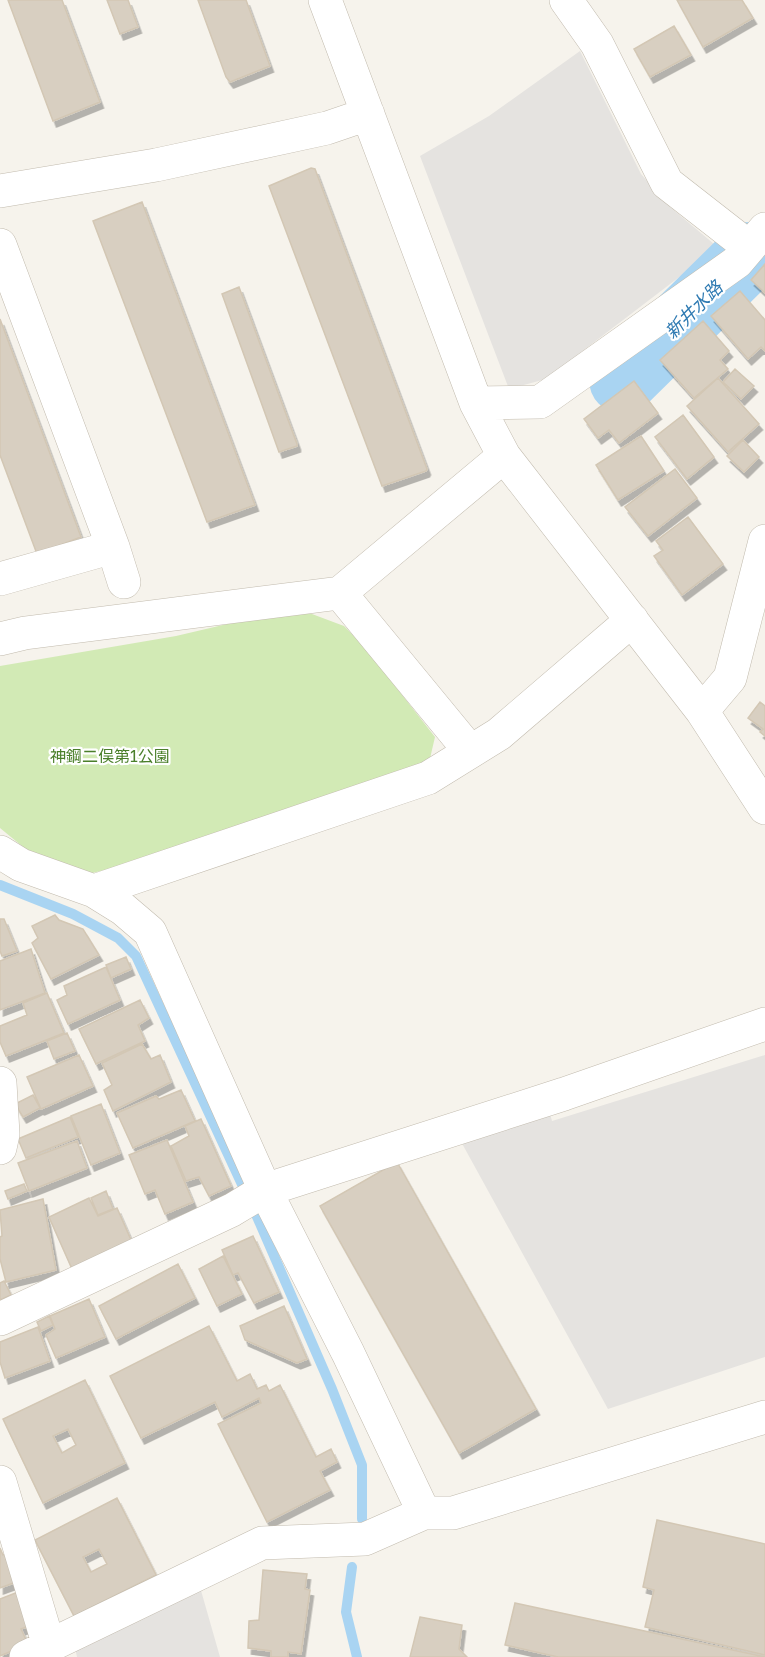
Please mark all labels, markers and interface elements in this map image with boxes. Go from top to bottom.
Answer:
water label: 新井水路 [660,275,728,343]
park label: 神鋼二俣第1公園 [50,746,170,766]

